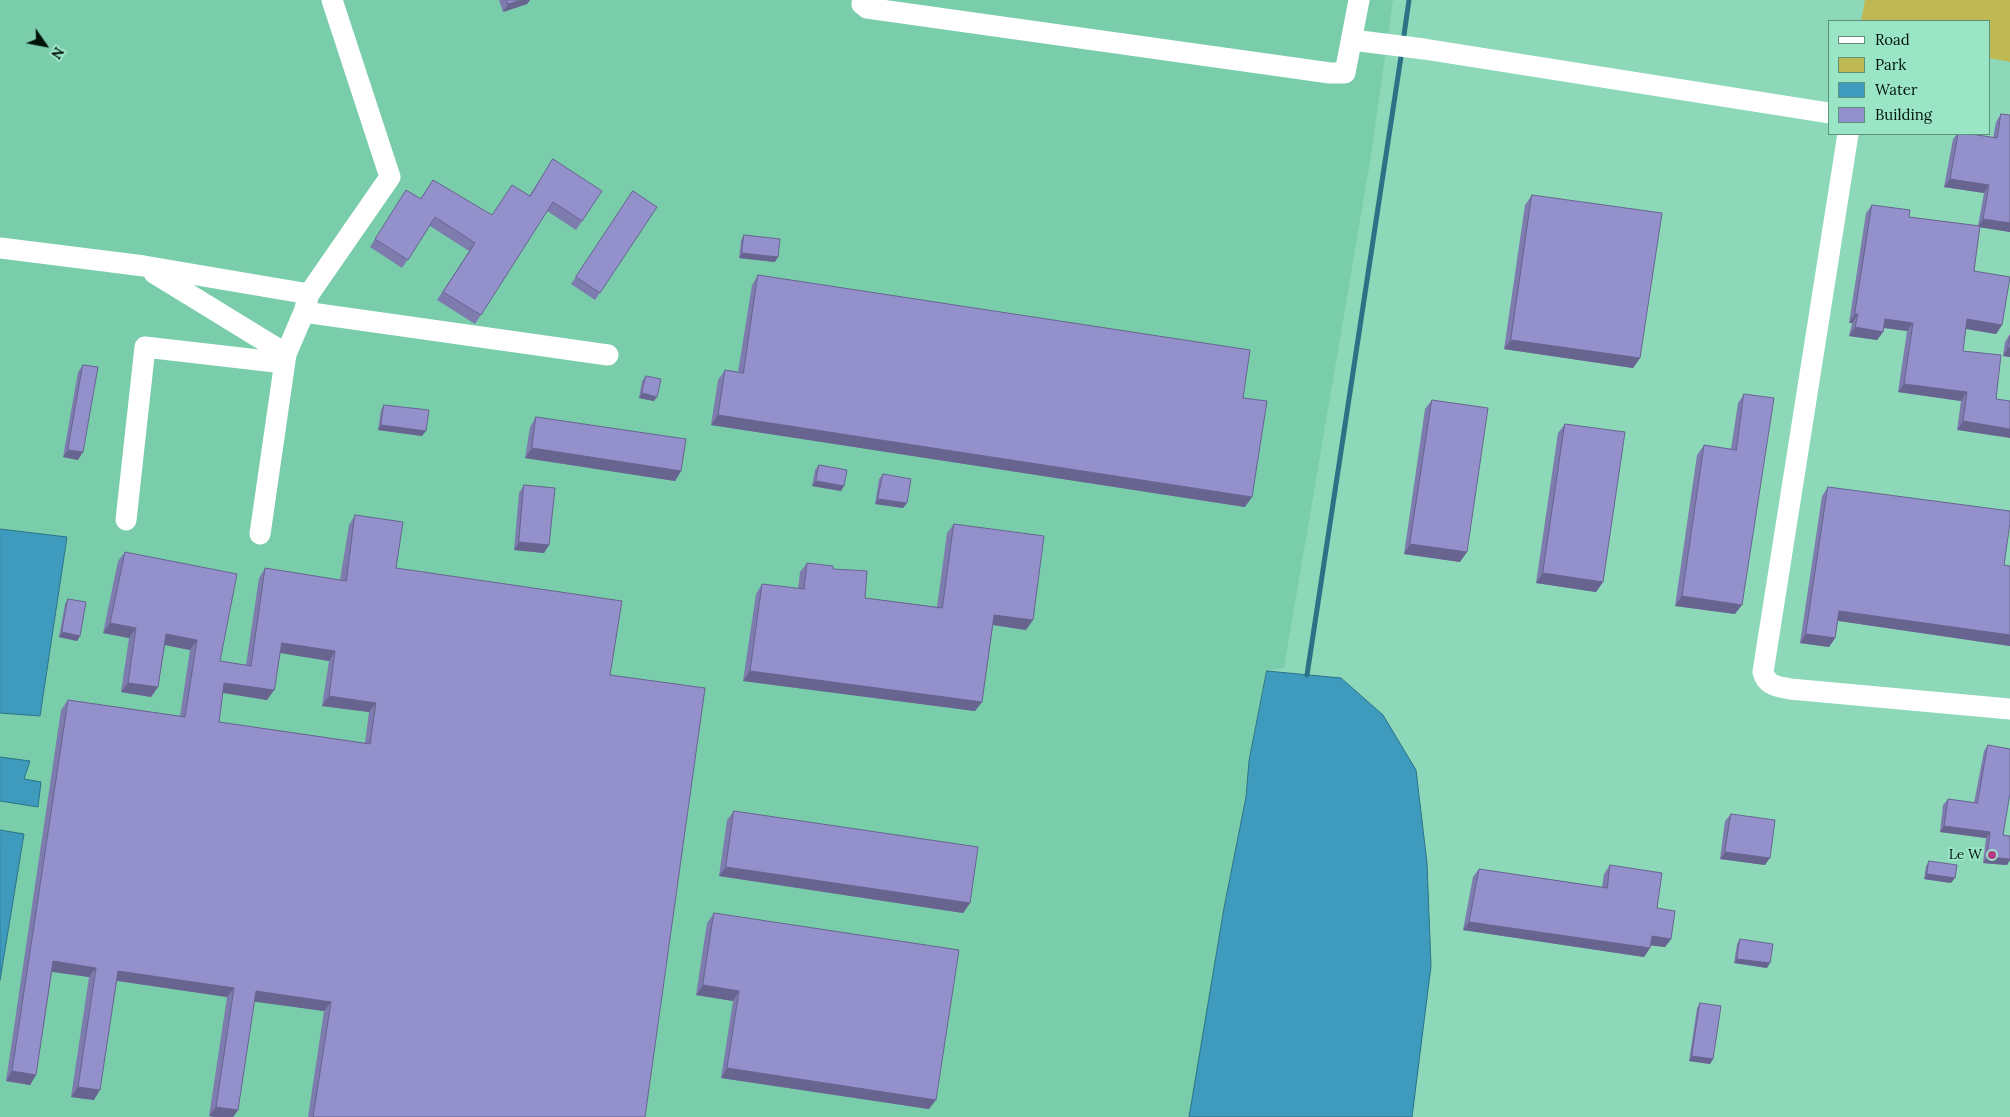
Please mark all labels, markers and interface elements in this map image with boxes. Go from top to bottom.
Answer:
north arrow [20,20,70,70]
legend [1828,20,1990,135]
text: Road [1875,30,1910,49]
text: N [47,44,68,63]
text: Park [1875,55,1906,74]
text: Water [1875,80,1917,99]
text: Building [1875,105,1932,124]
place label: Le W [1949,847,1982,863]
marker: Le W [1986,849,1998,861]

